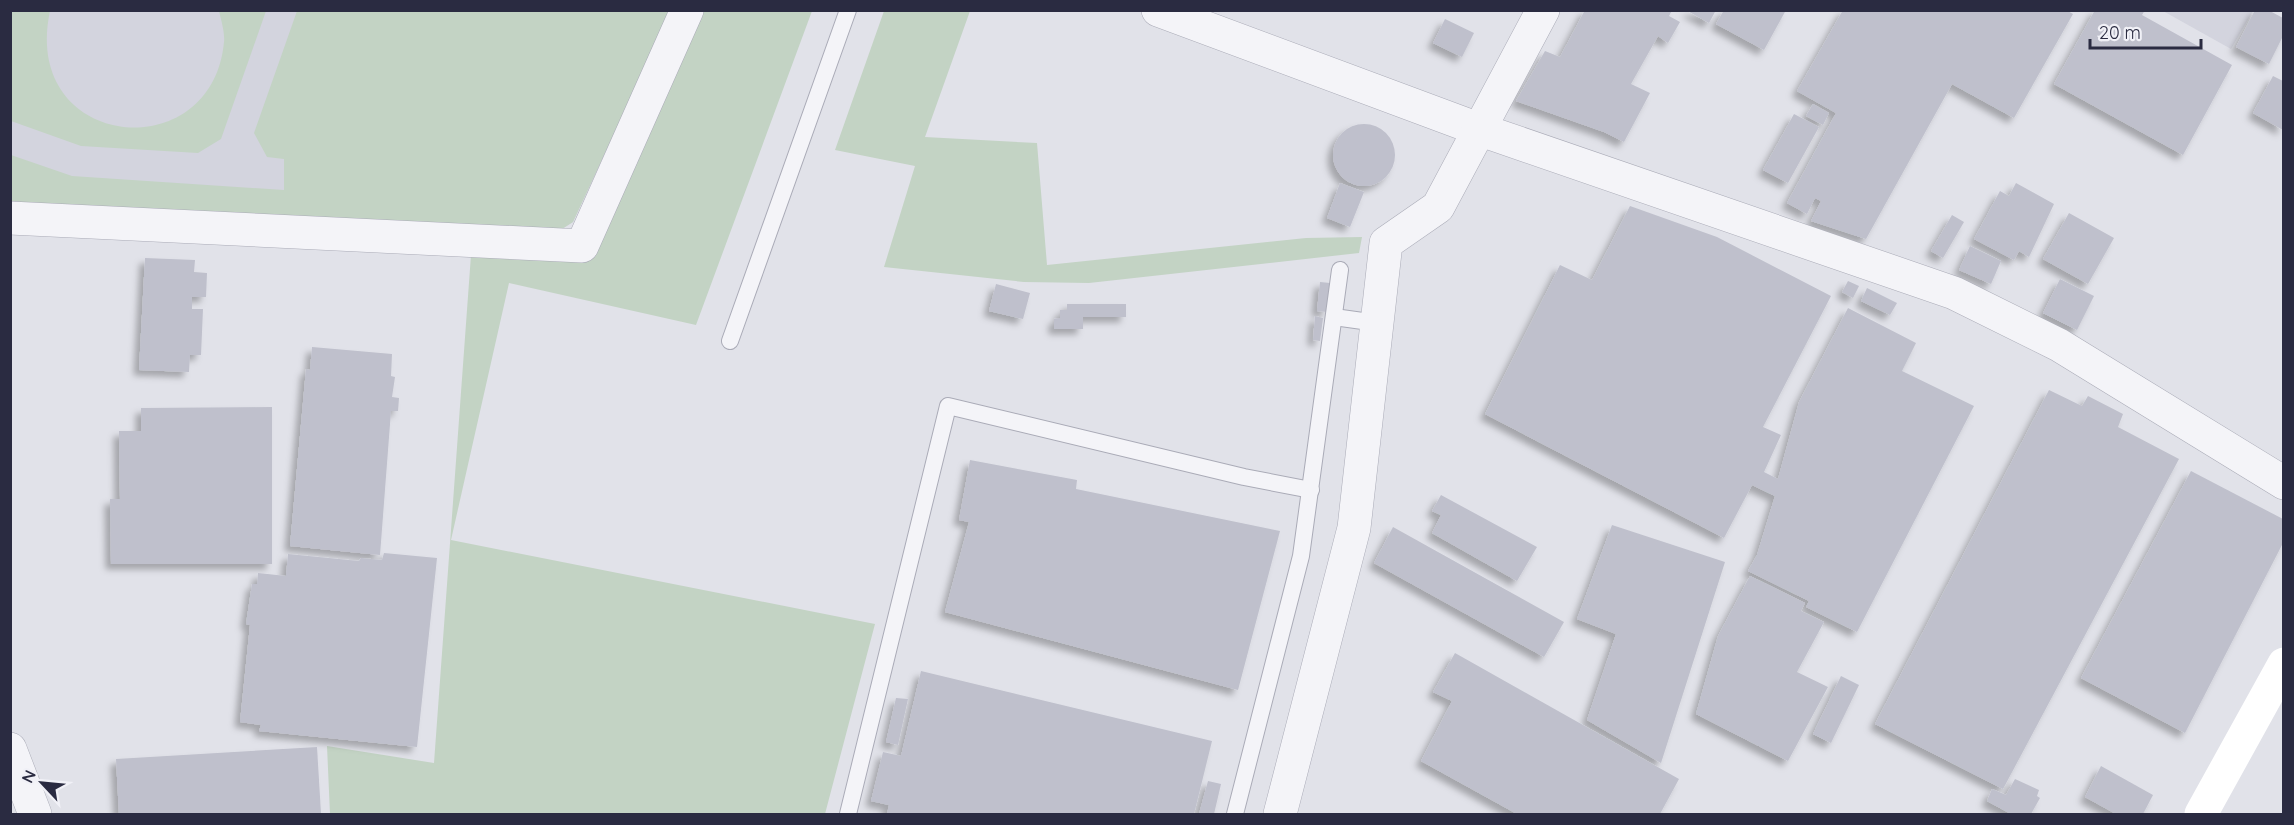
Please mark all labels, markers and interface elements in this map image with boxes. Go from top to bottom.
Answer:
scale bar [2090,12,2201,50]
text: 20 m [2099,21,2141,44]
north arrow [12,753,72,813]
text: N [17,767,40,786]

